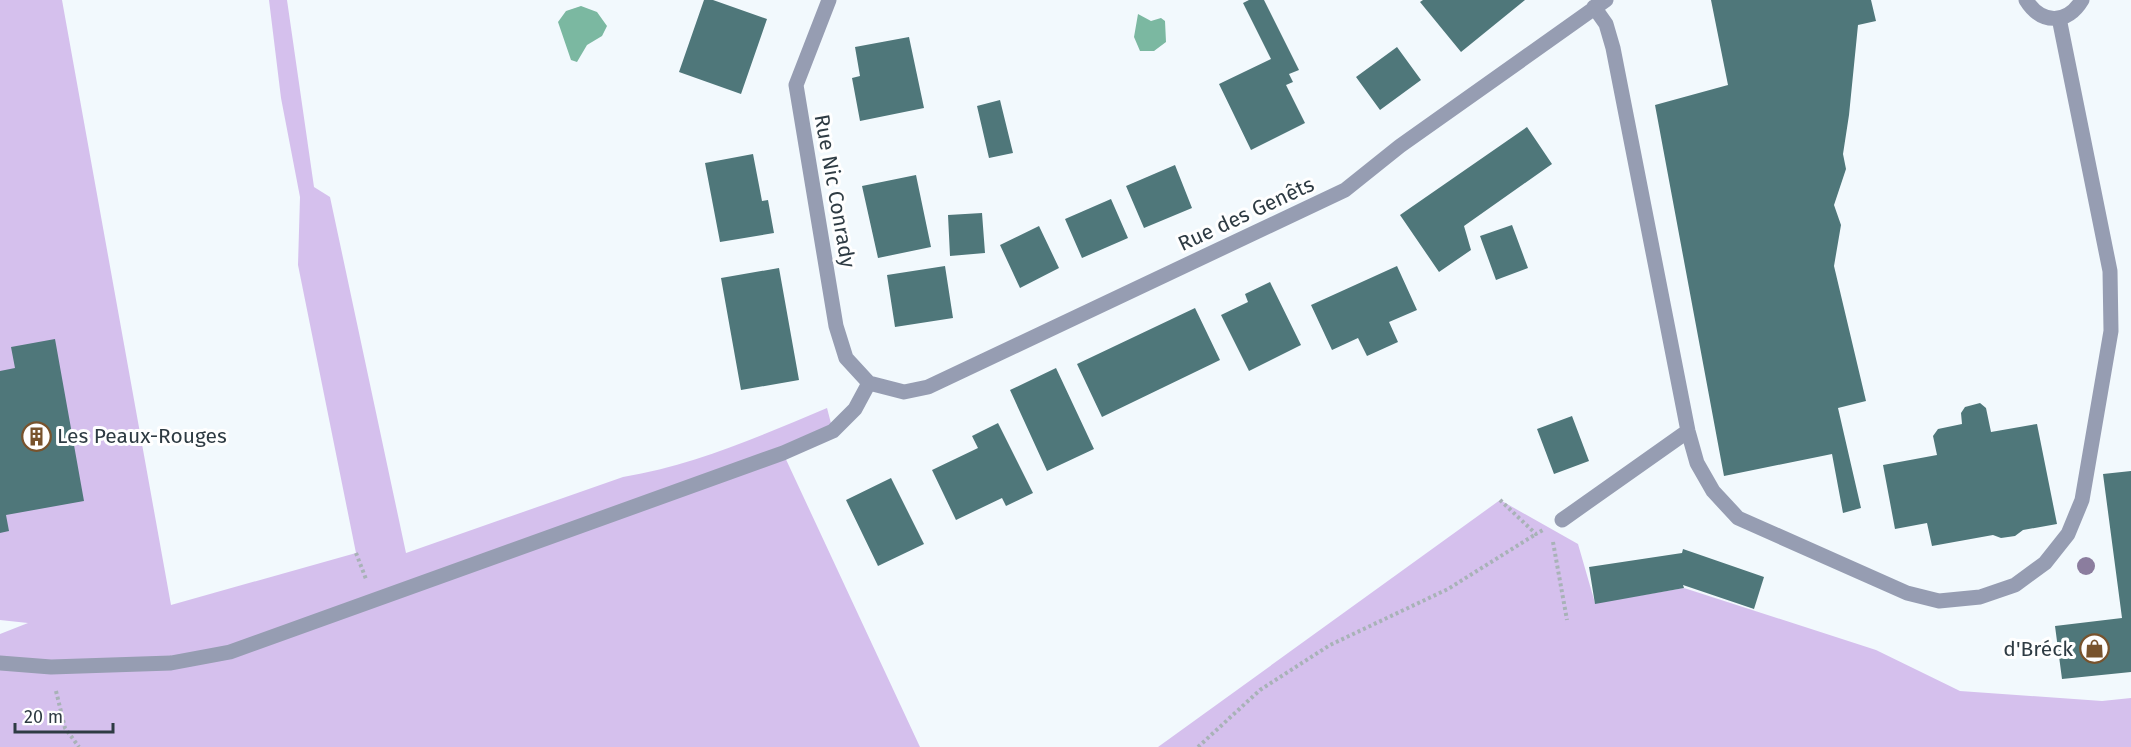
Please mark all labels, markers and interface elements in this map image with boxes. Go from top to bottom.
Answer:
street label: Rue Nic Conrady [809,112,861,270]
street label: Rue des Genêts [1174,171,1318,257]
building icon: Les Peaux-Rouges [20,420,52,452]
place label: Les Peaux-Rouges [57,423,227,449]
shop icon: d'Bréck [2078,633,2110,665]
place label: d'Bréck [2003,636,2073,662]
scale bar [15,696,112,734]
text: 20 m [24,706,63,728]

